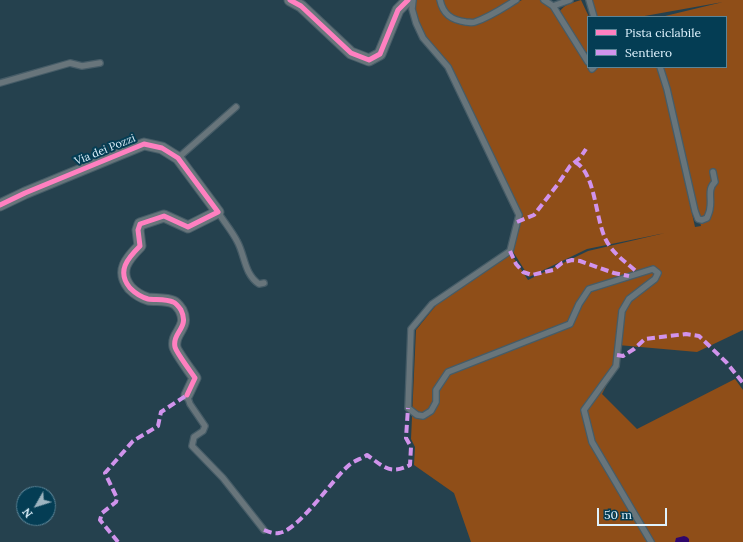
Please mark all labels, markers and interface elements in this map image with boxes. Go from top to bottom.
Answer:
legend [587,16,727,68]
text: Pista ciclabile [625,25,701,40]
text: Sentiero [625,45,672,60]
street label: Via dei Pozzi [73,132,137,168]
north arrow [16,486,56,526]
scale bar [599,500,669,526]
text: N [19,505,36,521]
text: 50 m [604,507,632,522]

